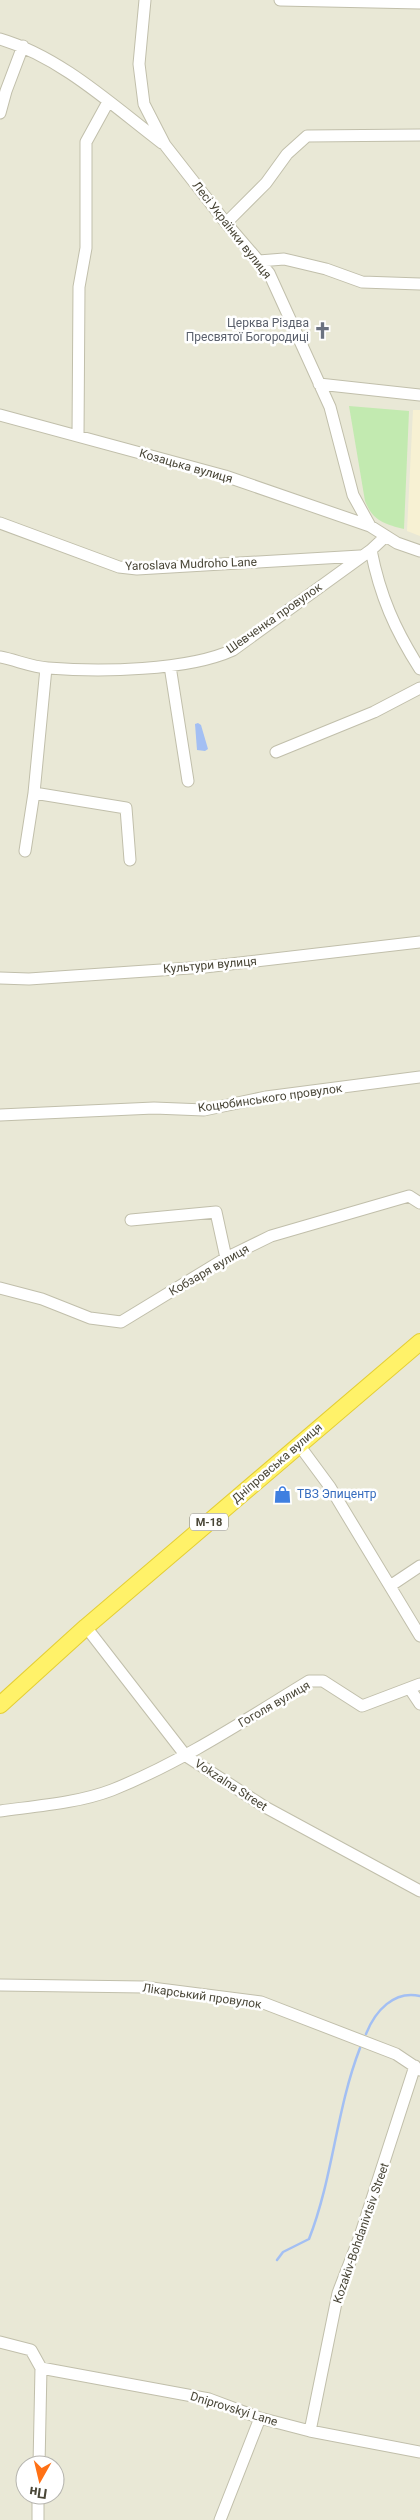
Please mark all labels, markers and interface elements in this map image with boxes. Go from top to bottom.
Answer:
street label: Лесі Українки вулиця [190,178,274,282]
place label: Церква Різдва Пресвятої Богородиці [186,316,309,344]
church icon: Церква Різдва Пресвятої Богородиці [313,320,333,340]
street label: Козацька вулиця [138,446,234,486]
street label: Yaroslava Mudroho Lane [125,555,257,573]
street label: Шевченка провулок [224,579,325,656]
street label: Культури вулиця [163,954,257,976]
street label: Коцюбинського провулок [197,1081,343,1115]
street label: Кобзаря вулиця [167,1241,251,1299]
street label: Дніпровська вулиця [229,1420,325,1506]
shop icon: ТВЗ Эпицентр [273,1484,293,1504]
place label: ТВЗ Эпицентр [297,1487,377,1501]
road number: М-18 [190,1514,228,1530]
street label: Гоголя вулиця [236,1678,312,1730]
street label: Vokzalna Street [192,1756,270,1814]
street label: Лікарський провулок [141,1981,263,2011]
street label: Kozakiv-Bohdanivtsiv Street [330,2161,392,2305]
street label: Dniprovskyi Lane [189,2389,279,2429]
north arrow [15,2455,65,2505]
text: Пн [28,2484,48,2502]

